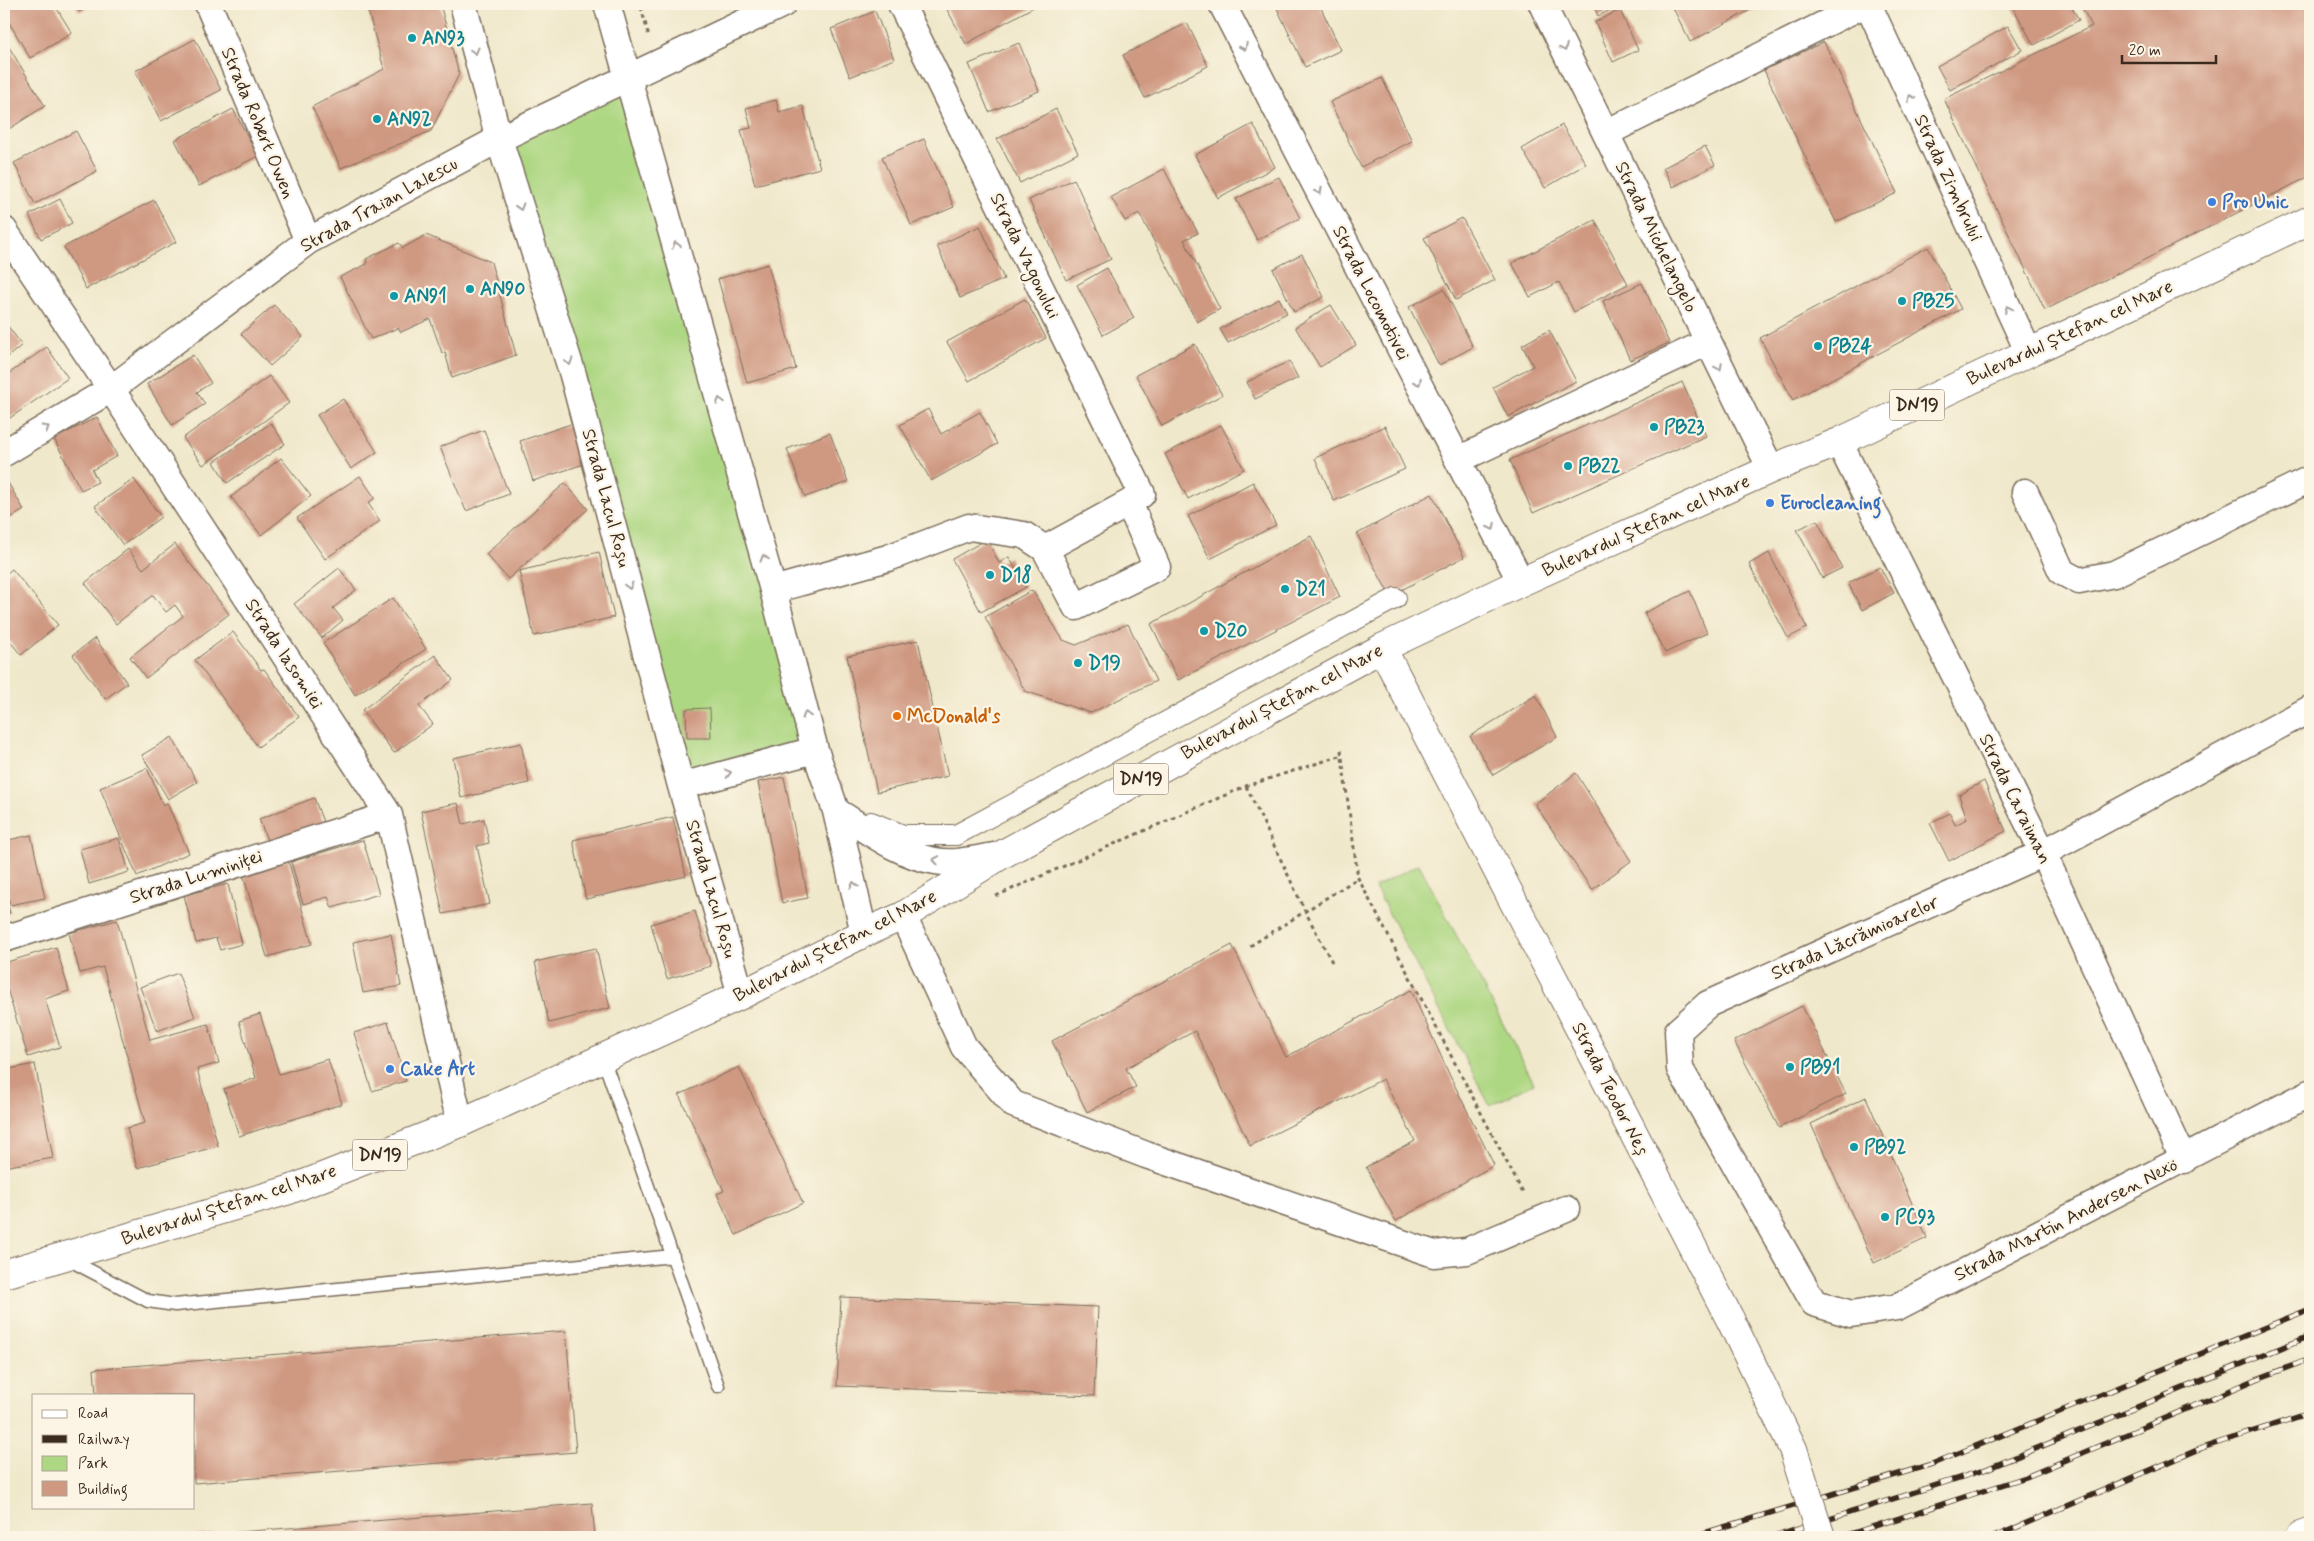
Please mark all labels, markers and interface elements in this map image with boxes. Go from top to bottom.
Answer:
place label: AN93 [422,26,464,51]
marker: AN93 [406,32,418,44]
scale bar [2122,32,2215,64]
text: 20 m [2129,41,2161,61]
one-way arrow [1238,42,1248,51]
one-way arrow [1558,42,1568,51]
street label: Strada Robert Owen [215,44,301,202]
one-way arrow [469,46,480,55]
one-way arrow [1907,94,1918,103]
place label: AN92 [387,107,431,132]
street label: Strada Zimbrului [1908,110,1988,246]
marker: AN92 [371,113,383,125]
street label: Strada Traian Lalescu [296,151,462,259]
street label: Strada Michelangelo [1607,157,1703,318]
one-way arrow [1313,186,1323,195]
street label: Strada Vagonului [982,189,1066,324]
place label: Pro Unic [2222,190,2289,215]
marker: Pro Unic [2206,196,2218,208]
one-way arrow [514,202,524,211]
street label: Strada Locomotivei [1326,221,1416,365]
one-way arrow [672,241,682,250]
street label: Bulevardul Ștefan cel Mare [1963,274,2177,392]
place label: AN90 [480,277,525,302]
marker: AN90 [464,283,476,295]
place label: AN91 [404,284,447,309]
place label: PB25 [1912,289,1954,314]
marker: AN91 [388,290,400,302]
marker: PB25 [1896,295,1908,307]
one-way arrow [2004,305,2015,314]
place label: PB24 [1828,334,1872,359]
marker: PB24 [1812,340,1824,352]
one-way arrow [563,357,573,366]
one-way arrow [1713,361,1723,370]
one-way arrow [1412,377,1422,386]
road number: DN19 [1890,390,1944,420]
one-way arrow [716,398,726,406]
place label: PB23 [1664,415,1704,440]
marker: PB23 [1648,421,1660,433]
one-way arrow [40,425,49,435]
street label: Strada Lacul Roșu [576,426,636,570]
place label: PB22 [1578,454,1620,479]
marker: PB22 [1562,460,1574,472]
street label: Bulevardul Ștefan cel Mare [1538,469,1754,583]
place label: Eurocleaning [1780,491,1882,519]
marker: Eurocleaning [1764,497,1776,509]
one-way arrow [1486,521,1496,530]
one-way arrow [760,554,770,562]
place label: D18 [1000,563,1032,588]
marker: D18 [984,569,996,581]
place label: D21 [1295,577,1326,602]
one-way arrow [624,582,634,590]
marker: D21 [1279,583,1291,595]
street label: Strada Iasomiei [239,594,329,714]
place label: D20 [1214,619,1247,644]
marker: D20 [1198,625,1210,637]
street label: Bulevardul Ștefan cel Mare [1177,638,1387,766]
place label: D19 [1088,651,1121,676]
marker: D19 [1072,657,1084,669]
place label: McDonald's [907,704,1001,729]
one-way arrow [801,710,812,719]
marker: McDonald's [891,710,903,722]
street label: Strada Caraiman [1973,730,2057,868]
road number: DN19 [1114,764,1168,794]
one-way arrow [724,769,732,779]
street label: Strada Lacul Roșu [679,817,743,961]
street label: Strada Luminiței [126,844,266,910]
one-way arrow [931,855,939,866]
one-way arrow [849,881,859,890]
street label: Bulevardul Ștefan cel Mare [729,884,941,1008]
street label: Strada Lăcrămioarelor [1767,890,1943,986]
street label: Strada Teodor Neș [1566,1018,1655,1160]
place label: PB91 [1800,1055,1840,1080]
place label: Cake Art [400,1057,475,1082]
marker: PB91 [1784,1061,1796,1073]
marker: Cake Art [384,1063,396,1075]
place label: PB92 [1864,1135,1906,1160]
road number: DN19 [352,1140,408,1170]
marker: PB92 [1848,1141,1860,1153]
street label: Strada Martin Andersen Nexö [1950,1153,2182,1287]
street label: Bulevardul Ștefan cel Mare [118,1158,340,1252]
place label: PC93 [1895,1205,1935,1230]
marker: PC93 [1879,1211,1891,1223]
legend [32,1394,195,1508]
text: Road [78,1404,108,1424]
text: Railway [78,1430,130,1450]
text: Park [78,1454,108,1474]
text: Building [78,1480,128,1501]

